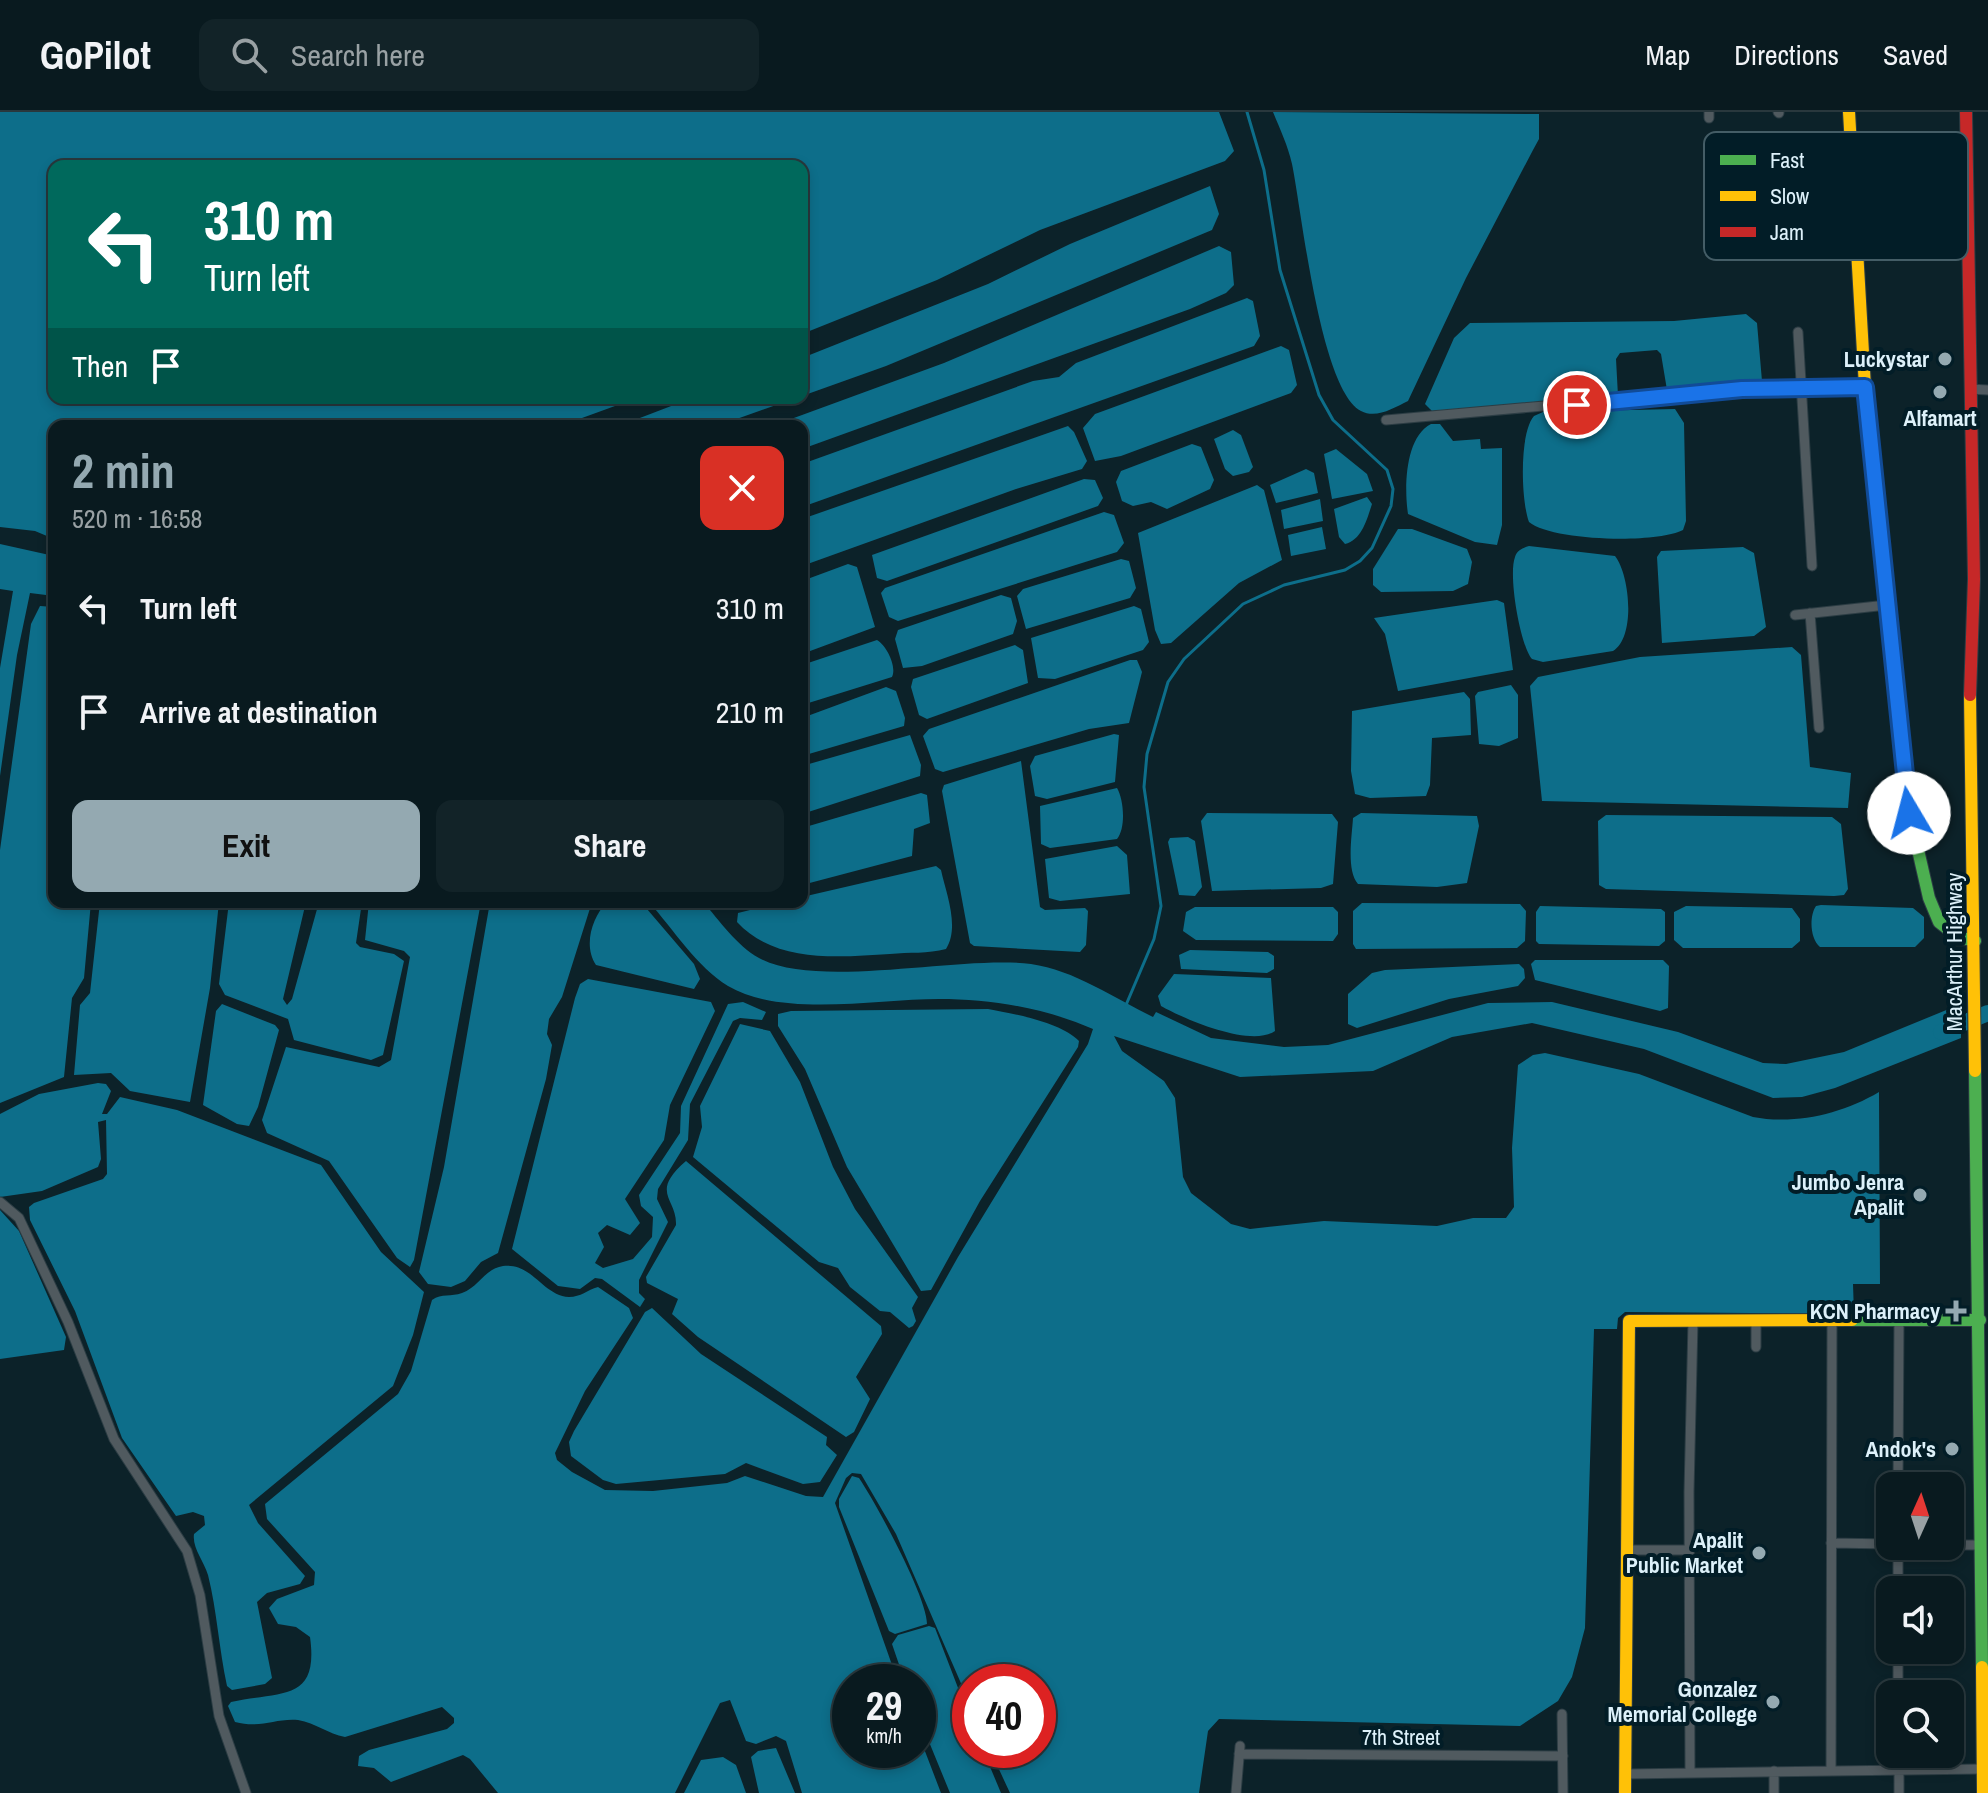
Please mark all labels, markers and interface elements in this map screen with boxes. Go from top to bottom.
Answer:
search box [199,19,759,91]
text: GoPilot [40,30,151,81]
icon: search [227,33,271,77]
text: Search here [291,35,425,75]
text: Map [1646,36,1690,74]
text: Directions [1734,36,1839,74]
text: Saved [1883,36,1948,74]
legend [1704,132,1968,260]
text: Fast [1770,145,1804,175]
text: Slow [1770,181,1809,211]
text: 310 m [204,182,334,257]
icon: left [72,192,176,296]
text: Jam [1770,217,1804,247]
text: Turn left [204,254,310,302]
icon: arrive [144,344,188,388]
place label: Luckystar [1844,344,1929,374]
text: Then [72,346,128,386]
marker: Luckystar [1936,350,1954,368]
pin [1543,371,1611,439]
icon: arrive [1555,383,1599,427]
marker: Alfamart [1931,383,1949,401]
place label: Alfamart [1903,403,1977,433]
text: 2 min [72,438,175,503]
button: close [700,446,784,530]
text: 520 m · 16:58 [72,501,202,536]
icon: left [72,586,116,630]
text: Turn left [140,588,237,628]
text: 310 m [716,588,784,628]
icon: arrive [72,690,116,734]
text: Arrive at destination [140,692,378,732]
text: 210 m [716,692,784,732]
position arrow [1867,771,1951,855]
button: Exit [72,800,420,892]
button: Share [436,800,784,892]
street label: MacArthur Highway [1939,873,1969,1031]
place label: Jumbo Jenra Apalit [1792,1167,1904,1222]
marker: Jumbo Jenra Apalit [1911,1186,1929,1204]
place label: KCN Pharmacy [1810,1296,1940,1326]
marker: KCN Pharmacy [1947,1302,1965,1320]
place label: Andok's [1866,1434,1936,1464]
marker: Andok's [1943,1440,1961,1458]
north arrow [1876,1472,1964,1560]
map controls [1876,1472,1964,1768]
place label: Apalit Public Market [1626,1525,1743,1580]
marker: Apalit Public Market [1750,1544,1768,1562]
button: sound [1876,1576,1964,1664]
speed limit sign: 40 [952,1664,1056,1768]
place label: Gonzalez Memorial College [1608,1674,1757,1729]
text: 29 [866,1679,902,1732]
button: search [1876,1680,1964,1768]
marker: Gonzalez Memorial College [1764,1693,1782,1711]
text: km/h [866,1722,902,1749]
street label: 7th Street [1362,1722,1440,1752]

